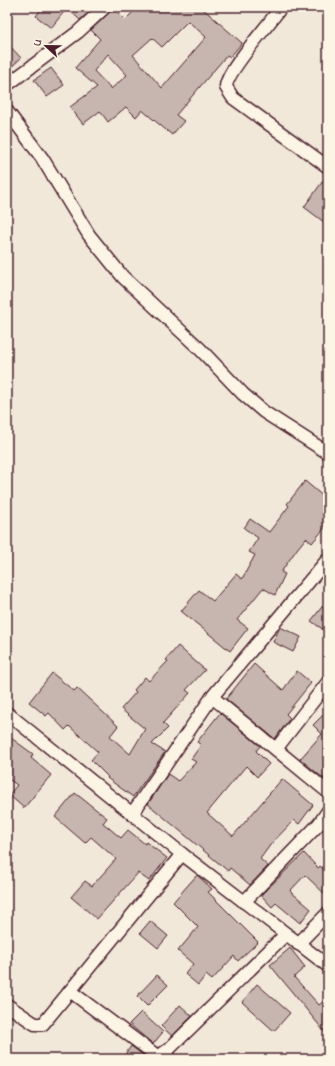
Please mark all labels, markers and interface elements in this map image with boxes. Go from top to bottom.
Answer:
north arrow [26,26,66,66]
text: U [29,36,46,49]

